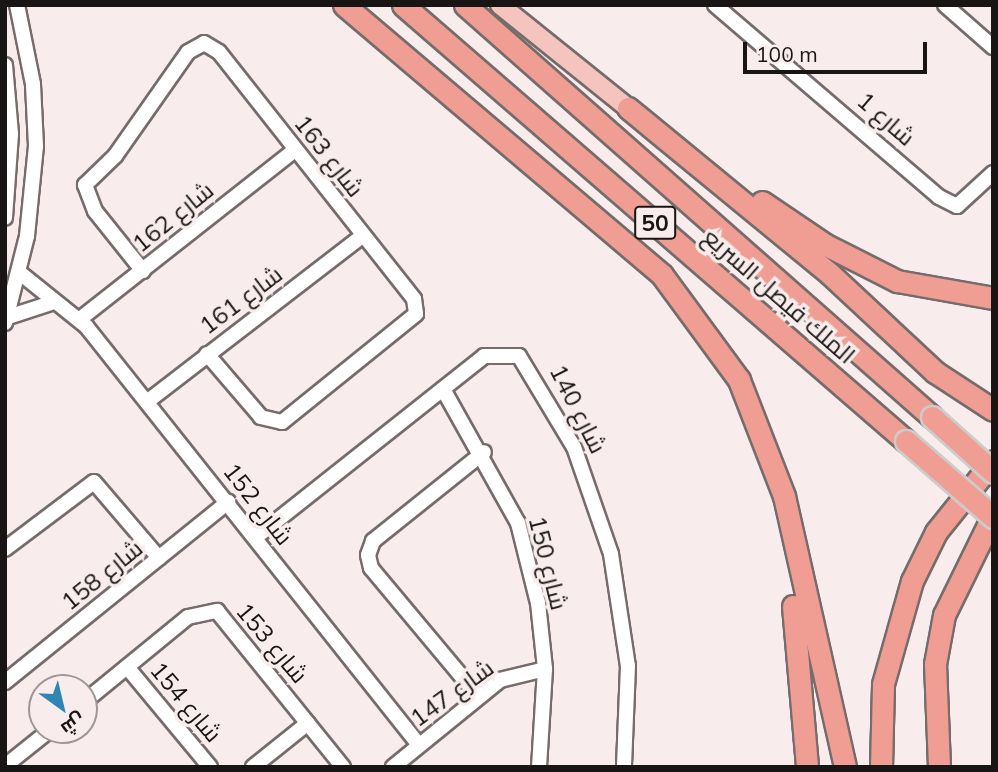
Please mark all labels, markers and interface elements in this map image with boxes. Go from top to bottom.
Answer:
scale bar [746,28,930,72]
text: 100 m [756,41,818,67]
street label: شارع 1 [851,86,921,152]
street label: شارع 163 [288,109,370,203]
street label: شارع 162 [127,176,219,258]
road number: 50 [634,204,676,243]
street label: الملك فيصل السريع [697,222,861,370]
street label: شارع 161 [194,260,288,340]
street label: شارع 140 [543,360,613,458]
street label: شارع 152 [217,457,299,551]
street label: شارع 150 [522,513,574,613]
street label: شارع 158 [56,534,148,616]
street label: شارع 153 [230,597,314,689]
street label: شارع 147 [405,653,499,733]
street label: شارع 154 [144,656,228,748]
north arrow [28,674,98,744]
text: ش [57,708,90,742]

